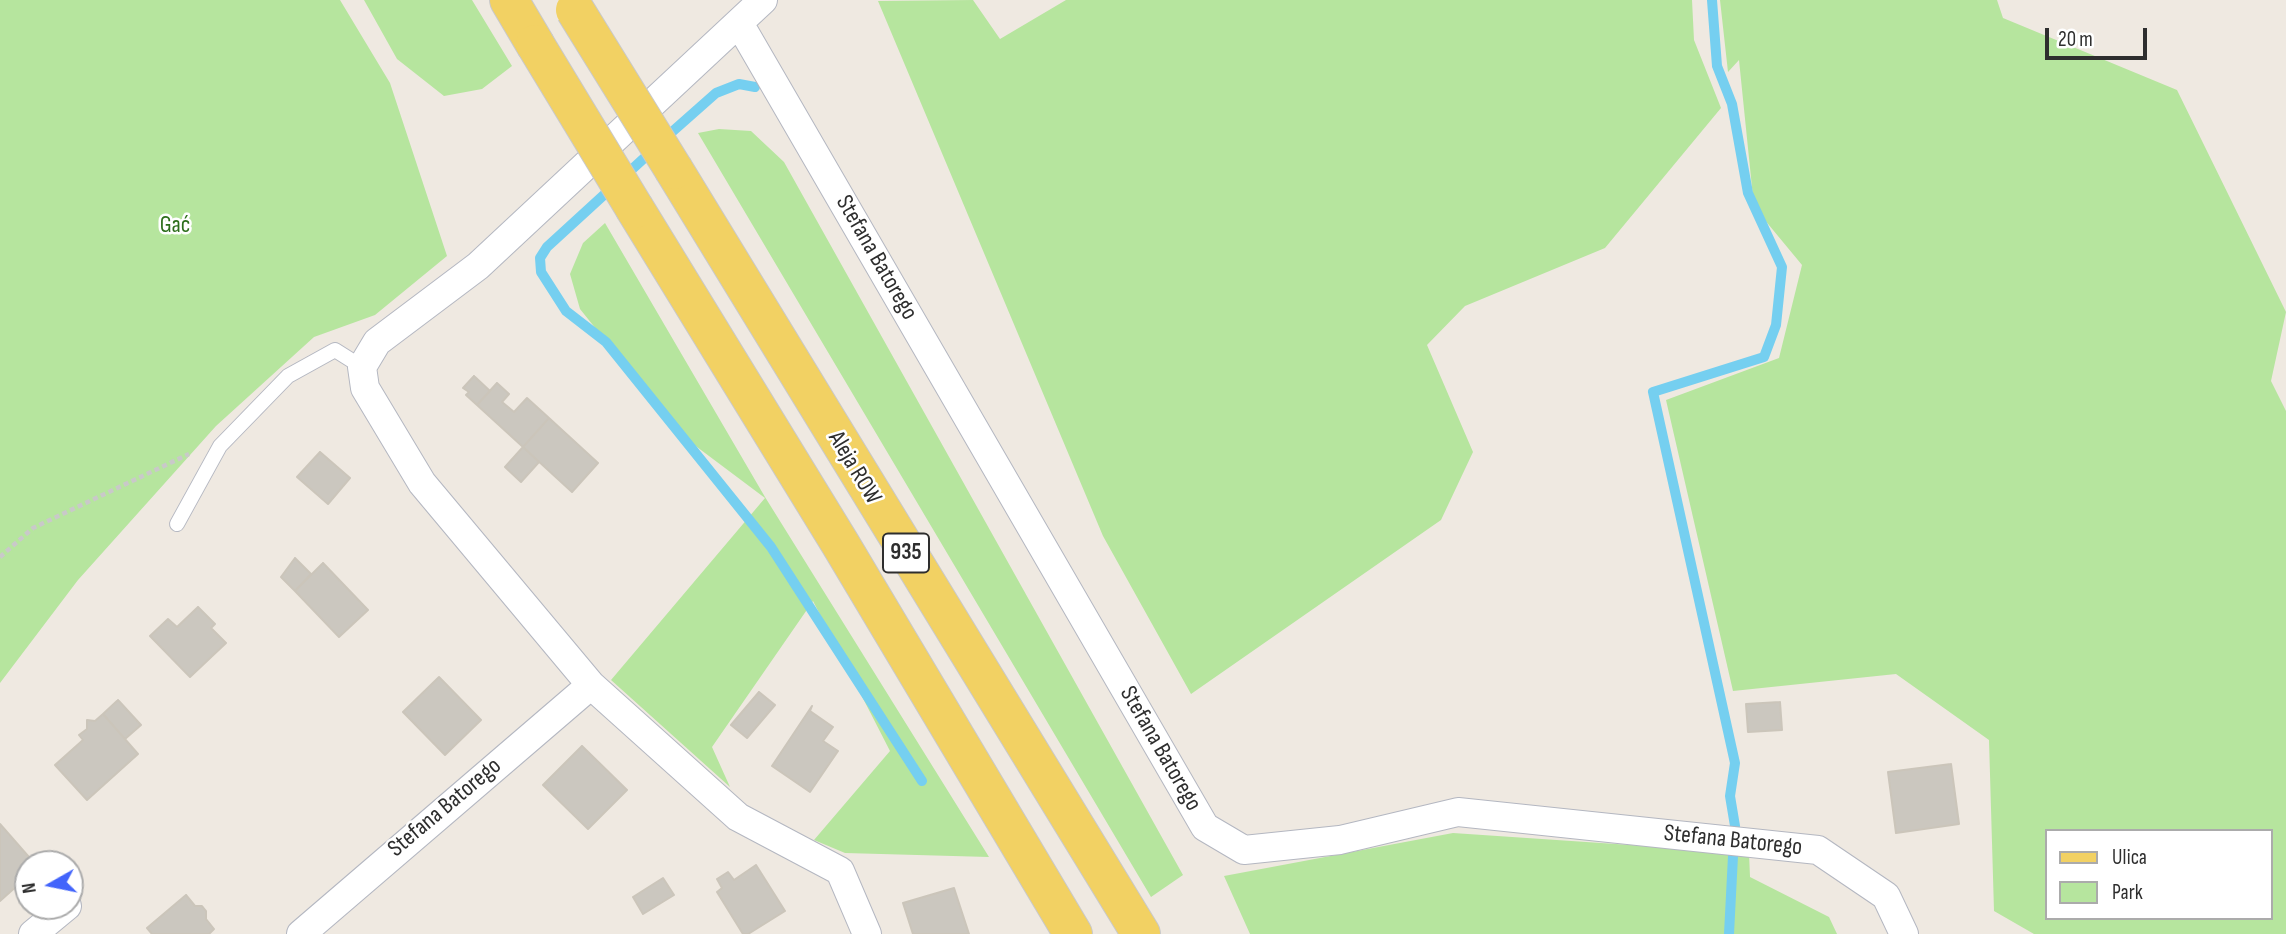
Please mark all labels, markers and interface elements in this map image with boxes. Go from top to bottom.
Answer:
scale bar [2048,14,2150,58]
text: 20 m [2058,27,2093,52]
street label: Stefana Batorego [829,191,923,325]
park label: Gać [160,212,190,240]
street label: Aleja ROW [821,426,887,510]
road number: 935 [883,534,929,572]
street label: Stefana Batorego [1113,682,1207,816]
street label: Stefana Batorego [383,752,507,864]
street label: Stefana Batorego [1662,819,1804,863]
legend [2044,829,2272,920]
text: Ulica [2112,845,2147,870]
north arrow [14,850,84,920]
text: Park [2112,880,2143,905]
text: N [18,881,42,895]

